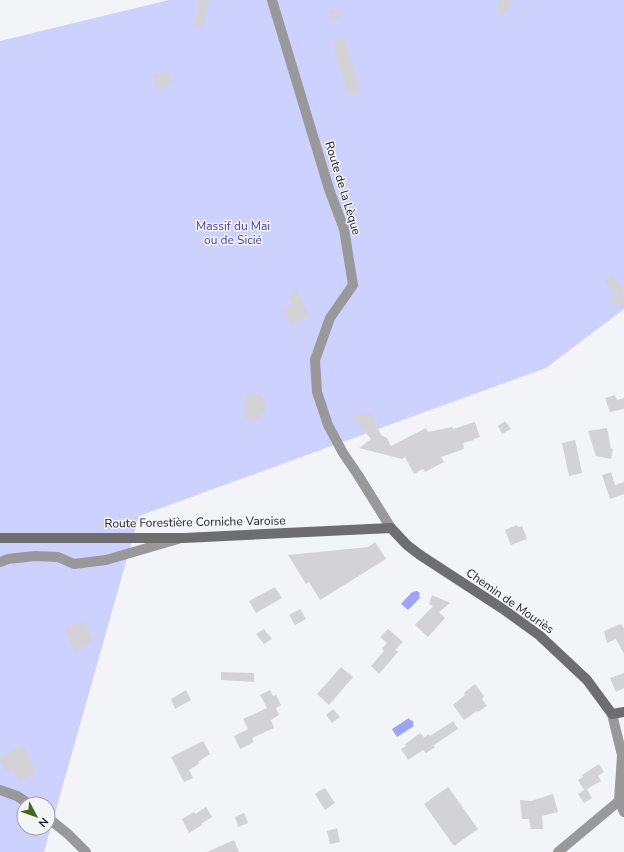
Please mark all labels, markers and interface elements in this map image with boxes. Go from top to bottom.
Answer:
street label: Route de la Lèque [321,139,365,237]
park label: Massif du Mai ou de Sicié [196,218,270,248]
street label: Route Forestière Corniche Varoise [104,512,286,532]
street label: Chemin de Mouriès [463,565,557,637]
north arrow [16,796,56,836]
text: N [35,814,52,830]

